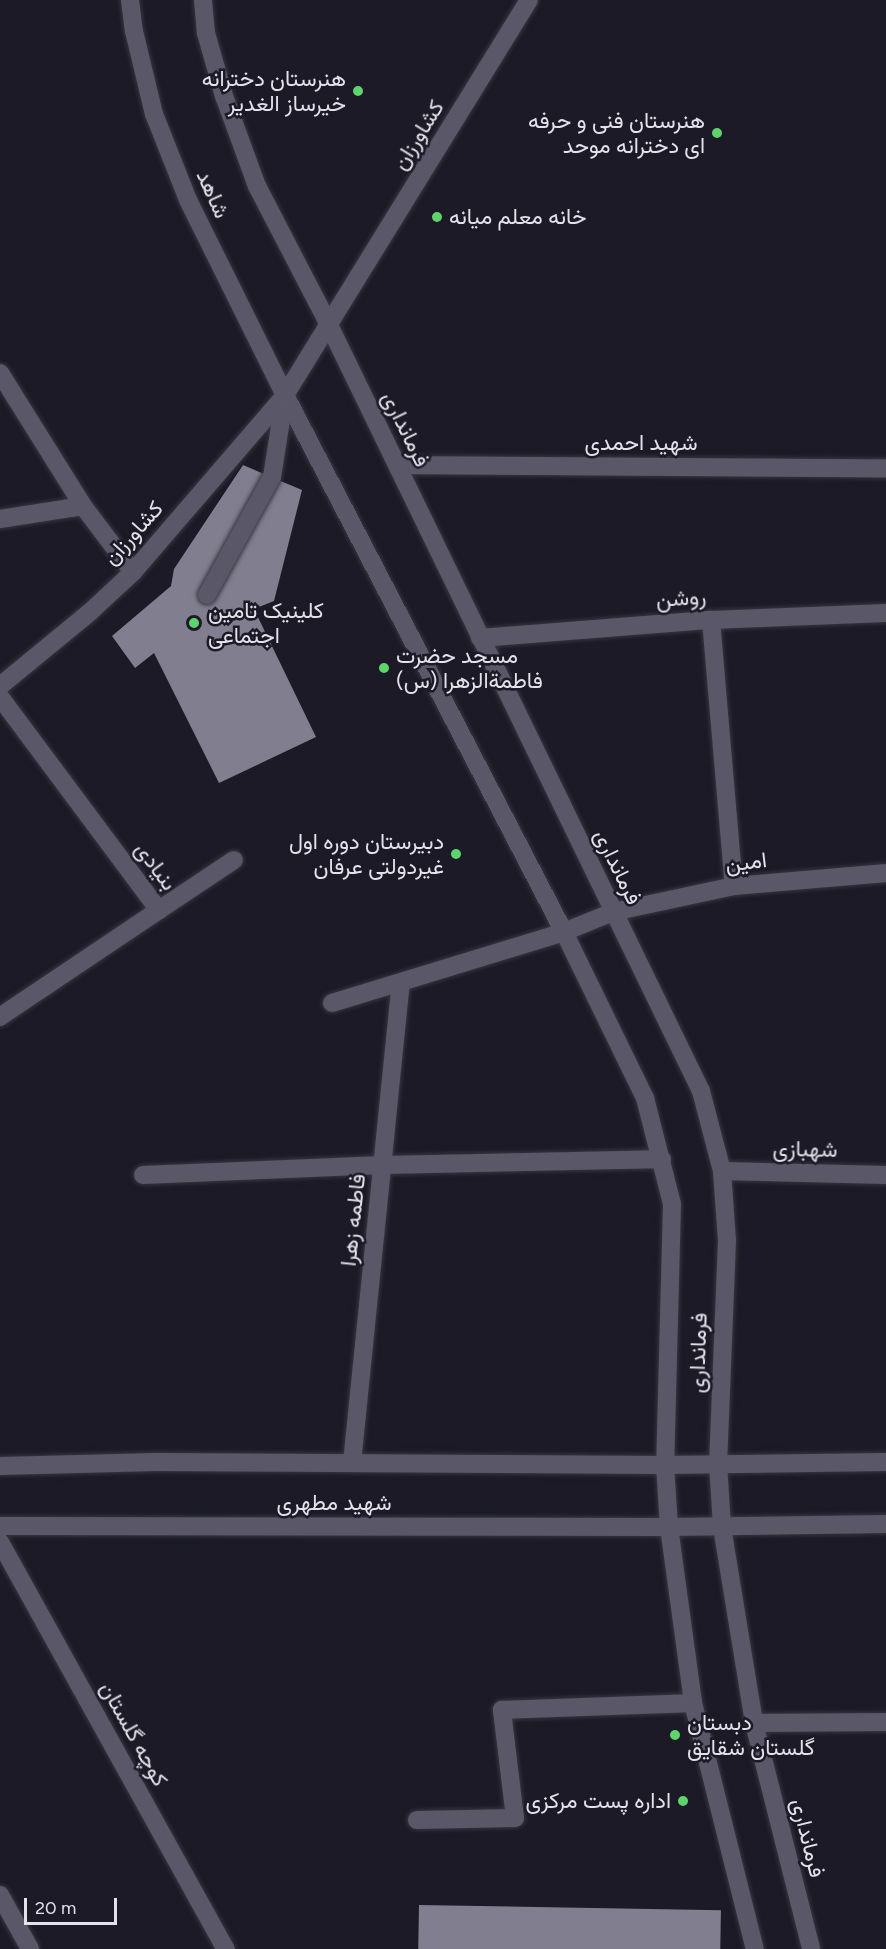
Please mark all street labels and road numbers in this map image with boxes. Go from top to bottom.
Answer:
street label: کشاورزان [386,95,450,175]
street label: شاهد [191,166,235,222]
street label: فرمانداری [377,387,435,471]
street label: شهید احمدی [584,430,698,456]
street label: کشاورزان [97,496,169,570]
street label: روشن [655,583,707,613]
street label: فرمانداری [589,825,647,909]
street label: بنیادی [130,837,182,895]
street label: امین [724,846,768,878]
street label: شهبازی [772,1135,838,1163]
street label: فاطمه زهرا [335,1172,371,1268]
street label: فرمانداری [683,1312,713,1394]
street label: شهید مطهری [277,1490,391,1516]
street label: کوچه گلستان [94,1677,174,1791]
street label: فرمانداری [785,1796,831,1880]

